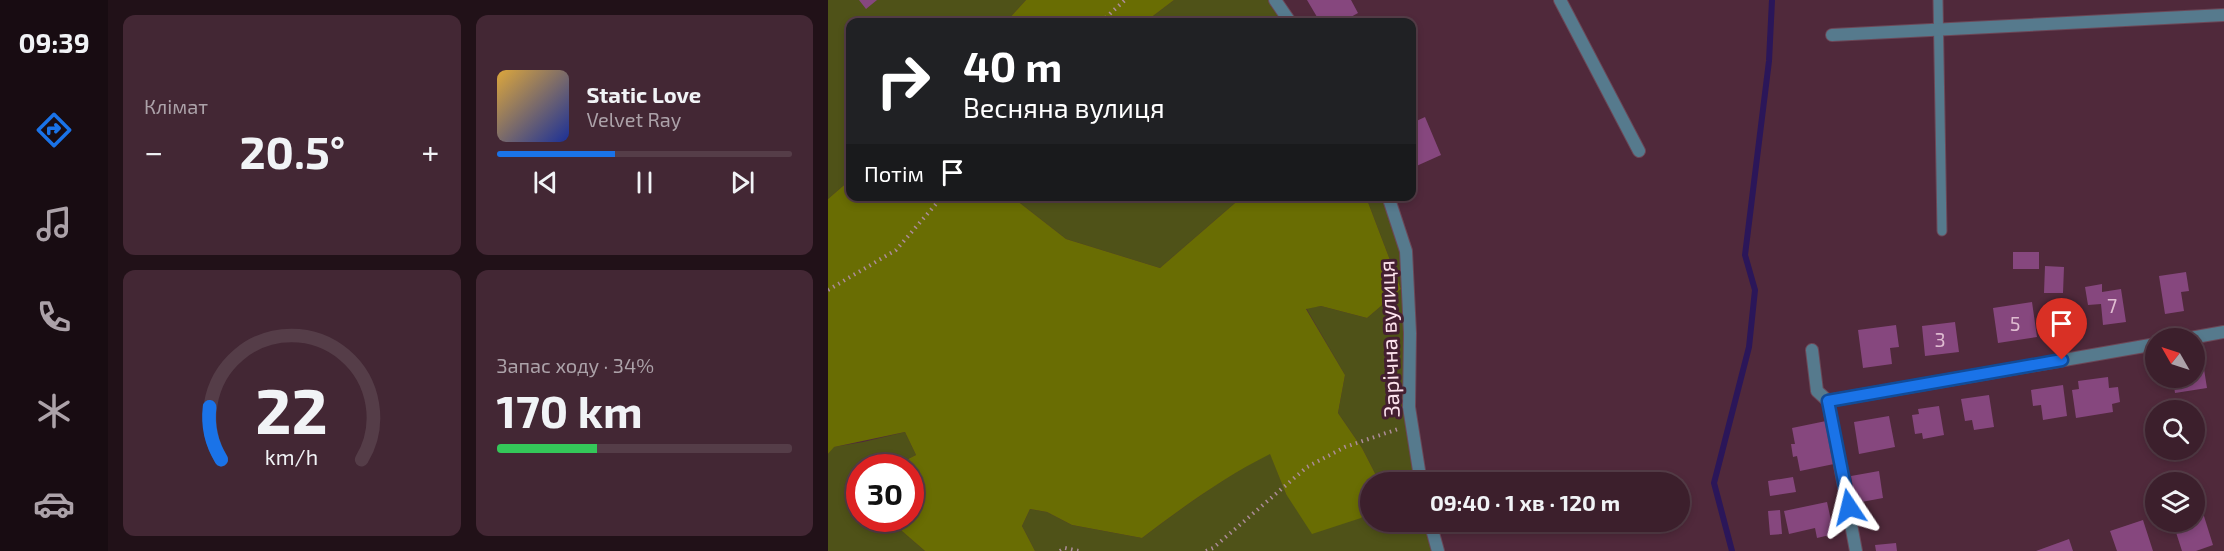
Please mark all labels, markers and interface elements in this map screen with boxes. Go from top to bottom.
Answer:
text: 09:39 [18,26,90,58]
text: 40 m [963,40,1062,90]
icon: right [864,42,942,120]
text: Static Love [587,81,701,107]
text: Весняна вулиця [963,91,1165,123]
text: Клімат [144,94,208,118]
text: Velvet Ray [587,107,681,131]
icon: directions [33,109,75,151]
text: 20.5° [239,124,345,178]
text: − [144,131,163,171]
text: + [421,131,440,171]
icon: arrive [936,156,969,189]
text: Потім [864,160,924,186]
icon: previous [529,166,562,199]
icon: pause [628,166,661,199]
icon: next [726,166,759,199]
icon: music [33,203,75,245]
street label: Зарічна вулиця [1372,260,1405,418]
house number: 7 [2107,293,2117,317]
icon: phone [33,296,75,338]
pin [2036,298,2087,360]
icon: arrive [2045,307,2078,340]
house number: 5 [2010,311,2020,335]
house number: 3 [1934,327,1946,351]
north arrow [2145,328,2205,388]
map controls [2145,328,2205,532]
text: Запас ходу · 34% [497,353,654,377]
text: 22 [255,372,328,447]
text: 170 km [497,383,643,437]
icon: climate [33,390,75,432]
button: search [2145,400,2205,460]
text: km/h [265,444,318,469]
speed limit sign: 30 [846,454,924,532]
button: layers [2145,472,2205,532]
position arrow [1817,475,1881,539]
icon: car [33,483,75,525]
text: 09:40 · 1 хв · 120 m [1430,489,1620,515]

